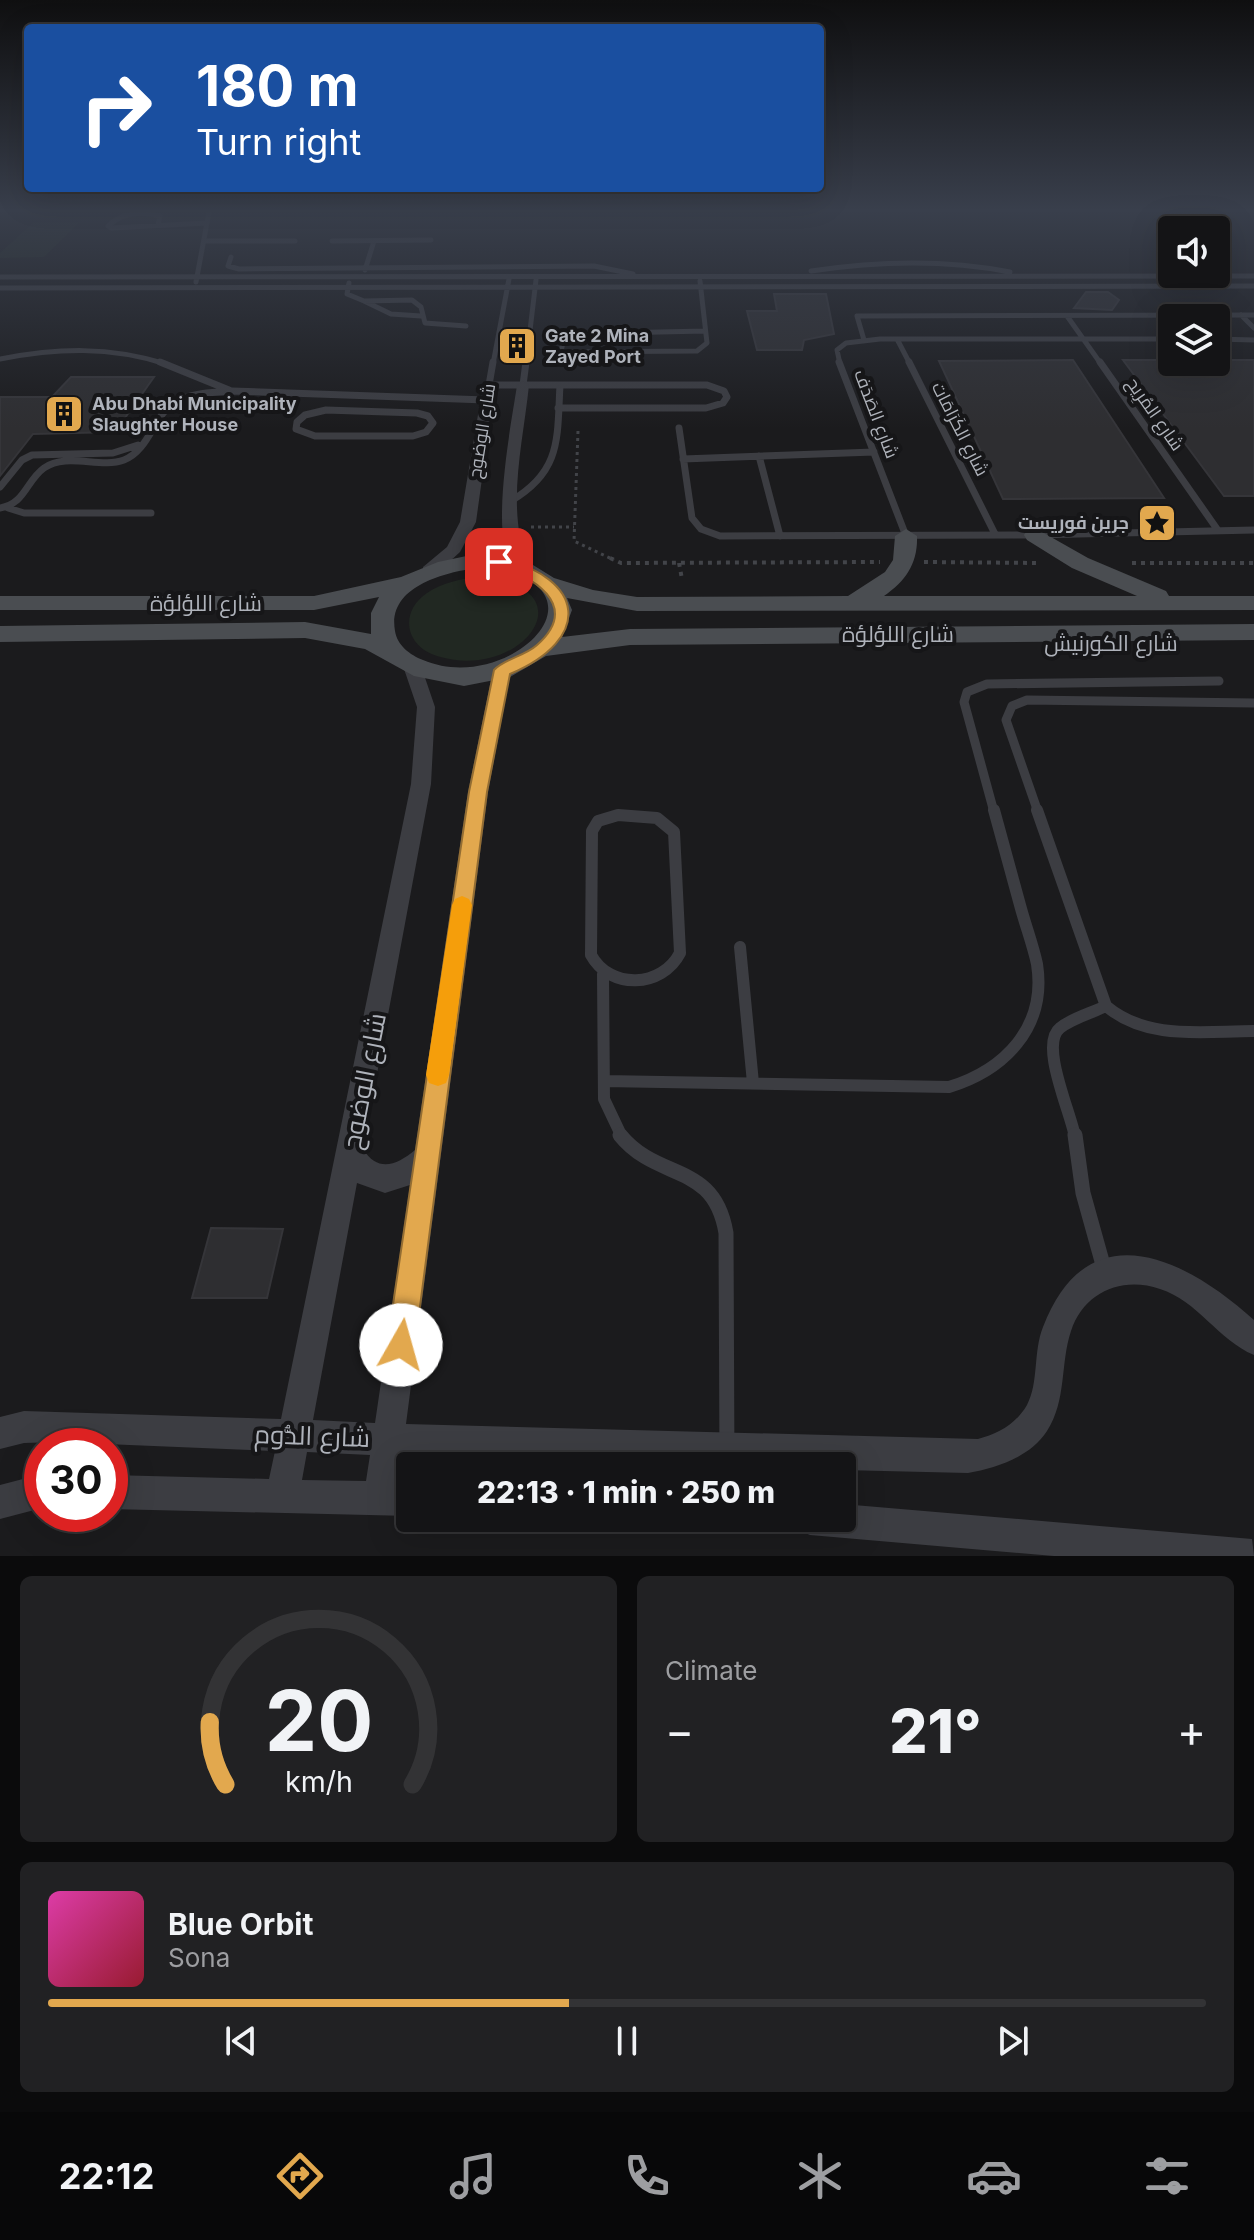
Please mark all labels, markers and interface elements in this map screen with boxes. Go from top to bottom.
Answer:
text: 180 m [196,52,359,120]
icon: right [64,56,168,160]
text: Turn right [196,120,361,164]
map controls [1158,216,1230,376]
button: sound [1158,216,1230,288]
button: layers [1158,304,1230,376]
building icon: Gate 2 Mina Zayed Port [496,325,538,367]
place label: Gate 2 Mina Zayed Port [545,325,649,367]
street label: شارع الصَدَف [848,367,903,462]
street label: شارع المُرِيح [1121,373,1188,456]
street label: شارع الكَرَامَات [926,378,993,480]
street label: شارع الوضوح [464,382,501,480]
building icon: Abu Dhabi Municipality Slaughter House [43,393,85,435]
place label: Abu Dhabi Municipality Slaughter House [92,393,297,435]
place icon: جرين فوريست [1136,502,1178,544]
place label: جرين فوريست [1018,512,1129,534]
pin [465,528,533,596]
icon: arrive [477,540,521,584]
street label: شارع اللؤلؤة [150,590,262,618]
street label: شارع اللؤلؤة [842,621,954,649]
street label: شارع الكورنيش [1044,630,1178,658]
street label: شارع الوضوح [335,1010,394,1152]
position arrow [359,1303,443,1387]
street label: شارع الدُّوم [253,1418,371,1456]
speed limit sign: 30 [24,1428,128,1532]
text: 22:13 · 1 min · 250 m [477,1474,775,1510]
text: Climate [665,1655,757,1686]
text: 20 [264,1670,373,1771]
text: 21° [889,1695,982,1767]
text: − [665,1704,694,1758]
text: + [1177,1704,1206,1758]
text: km/h [285,1764,352,1799]
text: Blue Orbit [168,1906,313,1942]
text: Sona [168,1942,230,1973]
icon: previous [219,2019,263,2063]
icon: pause [605,2019,649,2063]
icon: next [991,2019,1035,2063]
icon: directions [272,2148,328,2204]
icon: music [445,2148,501,2204]
icon: phone [619,2148,675,2204]
icon: climate [792,2148,848,2204]
icon: car [966,2148,1022,2204]
icon: filters [1139,2148,1195,2204]
text: 22:12 [59,2154,154,2198]

